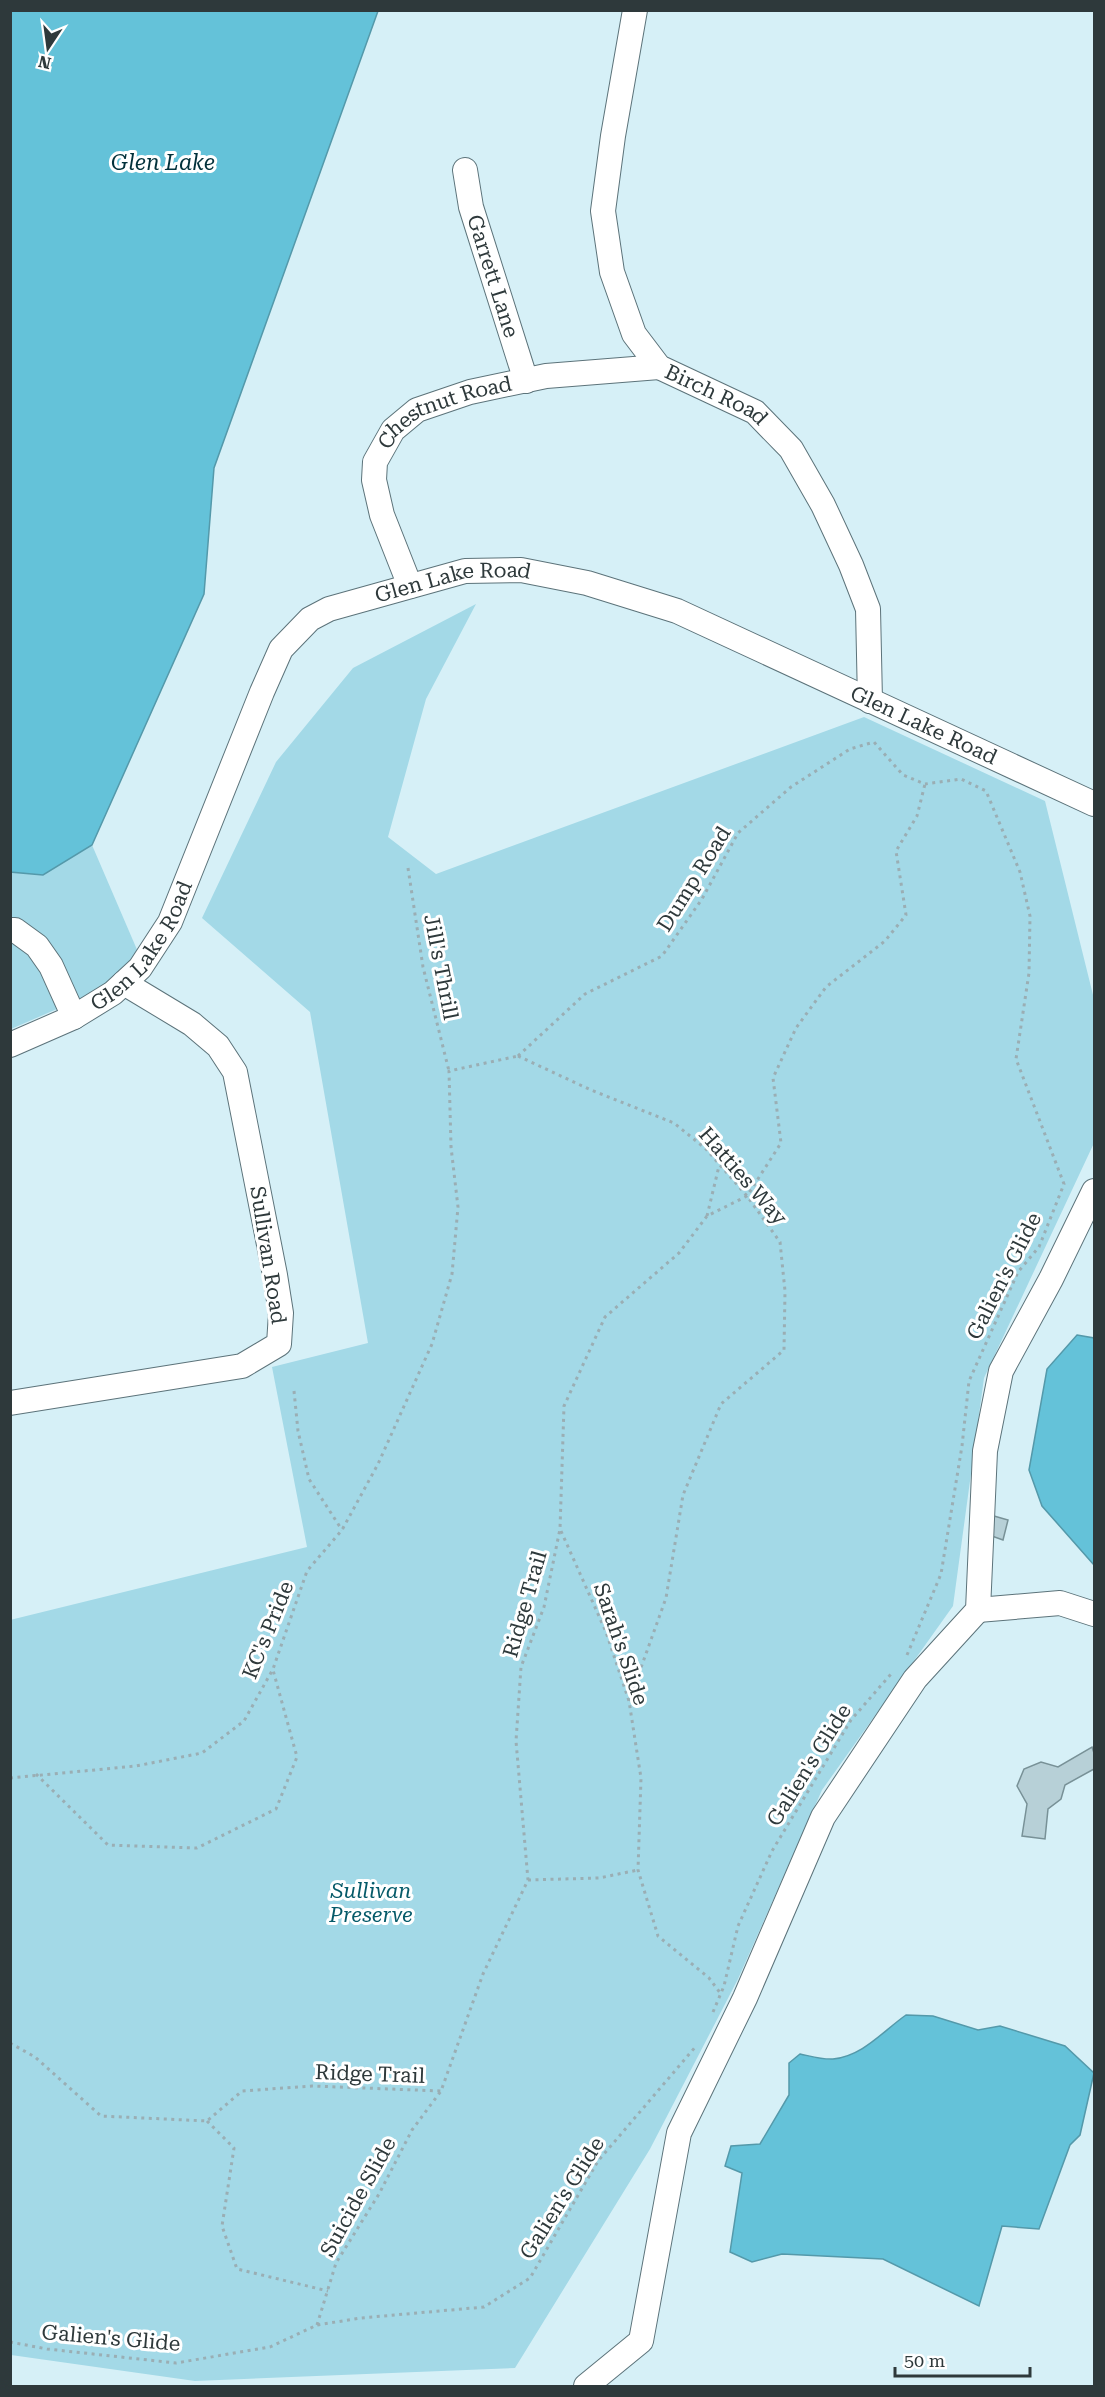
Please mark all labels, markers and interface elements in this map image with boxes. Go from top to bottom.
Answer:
north arrow [18,18,78,78]
text: N [37,51,53,73]
water label: Glen Lake [111,150,215,175]
street label: Garrett Lane [462,212,524,341]
street label: Birch Road [661,359,773,430]
street label: Chestnut Road [373,371,515,453]
street label: Glen Lake Road [372,558,534,608]
street label: Glen Lake Road [847,681,1001,770]
street label: Dump Road [652,822,736,936]
street label: Glen Lake Road [86,877,197,1016]
street label: Jill's Thrill [419,912,463,1022]
street label: Hatties Way [694,1122,792,1230]
street label: Sullivan Road [245,1184,291,1326]
street label: Galien's Glide [962,1209,1046,1343]
street label: Ridge Trail [498,1547,552,1660]
street label: KC's Pride [238,1578,298,1682]
street label: Sarah's Slide [589,1580,653,1708]
street label: Galien's Glide [762,1700,856,1830]
park label: Sullivan Preserve [328,1879,413,1927]
street label: Ridge Trail [315,2060,426,2088]
street label: Suicide Slide [315,2133,401,2261]
street label: Galien's Glide [515,2133,609,2263]
street label: Galien's Glide [41,2320,181,2356]
scale bar [895,2340,1030,2378]
text: 50 m [904,2350,945,2371]

